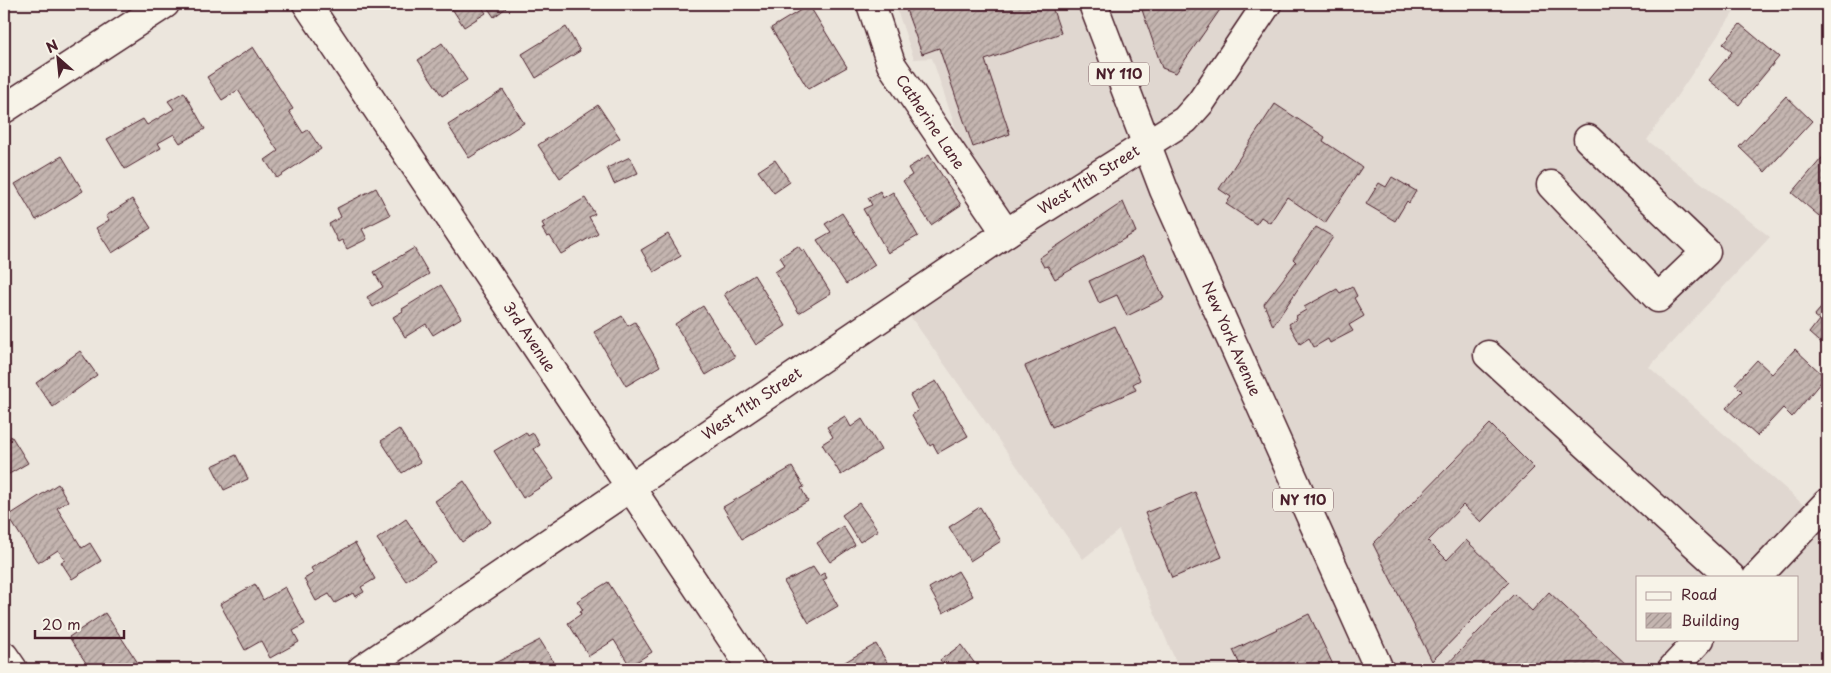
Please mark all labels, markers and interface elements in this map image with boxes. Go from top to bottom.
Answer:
north arrow [32,32,82,82]
text: N [42,34,62,58]
road number: NY 110 [1089,62,1149,86]
street label: Catherine Lane [891,69,972,173]
street label: West 11th Street [1033,138,1144,219]
street label: New York Avenue [1197,278,1268,399]
street label: 3rd Avenue [498,296,562,376]
street label: West 11th Street [697,361,806,445]
road number: NY 110 [1273,488,1333,512]
legend [1636,576,1798,640]
text: Road [1681,582,1717,605]
scale bar [35,608,124,640]
text: Building [1681,608,1740,631]
text: 20 m [42,612,81,635]

